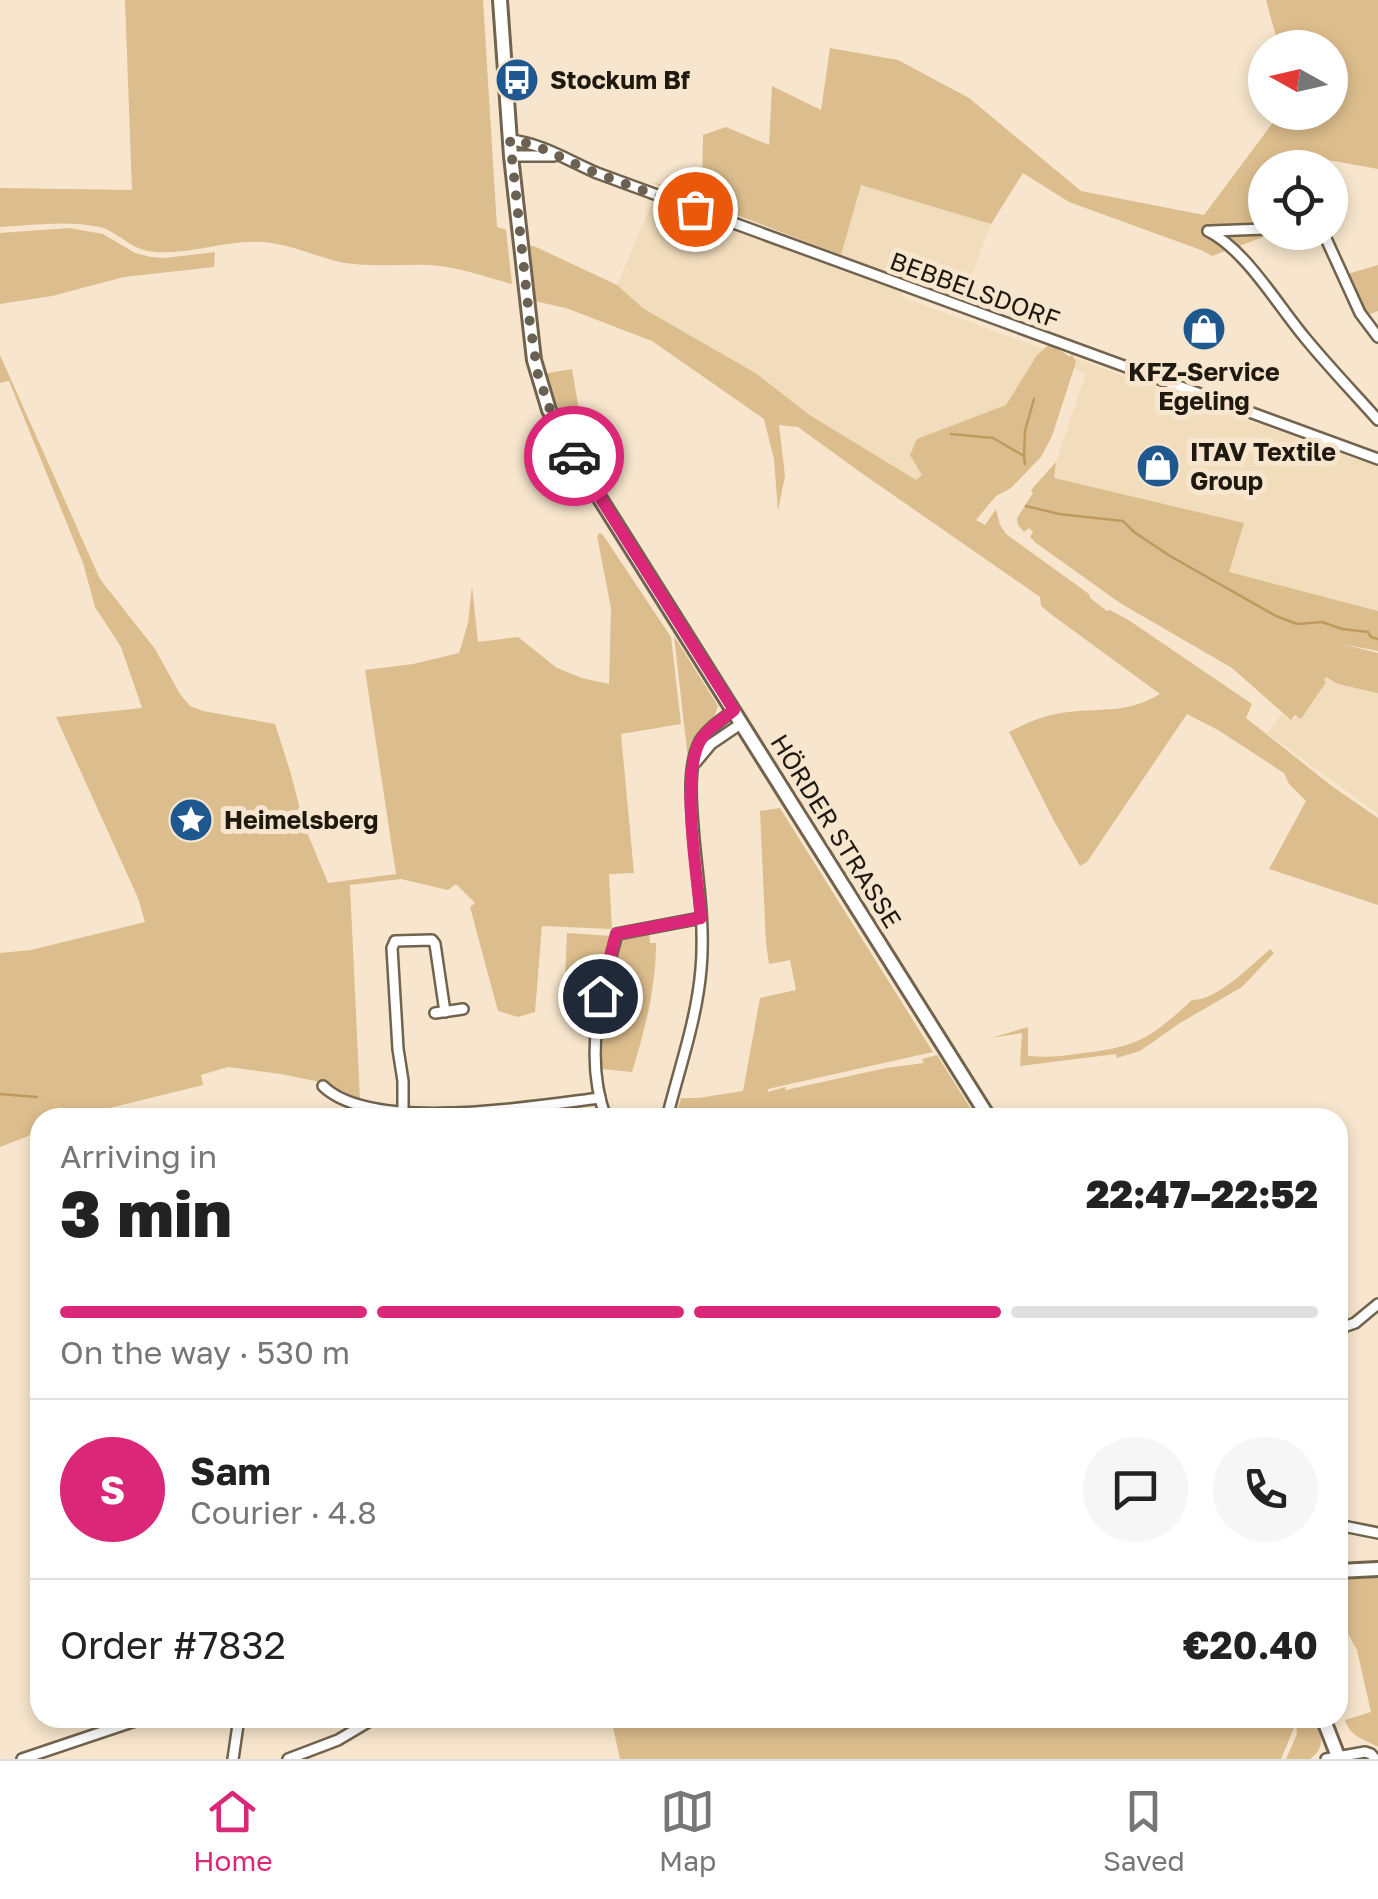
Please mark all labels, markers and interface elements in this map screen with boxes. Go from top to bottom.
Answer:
north arrow [1248,30,1348,130]
map controls [1248,30,1348,250]
bus stop icon: Stockum Bf [494,57,540,103]
place label: Stockum Bf [550,64,690,95]
button: locate [1248,150,1348,250]
pin [653,167,738,252]
icon: bag [668,182,723,237]
street label: BEBBELSDORF [886,244,1064,335]
shop icon: KFZ-Service Egeling [1181,306,1227,352]
place label: KFZ-Service Egeling [1128,356,1280,416]
courier [524,406,624,506]
icon: car [547,429,602,484]
place label: ITAV Textile Group [1190,436,1336,496]
shop icon: ITAV Textile Group [1135,443,1181,489]
street label: HÖRDER STRASSE [764,728,909,933]
place icon: Heimelsberg [168,797,214,843]
place label: Heimelsberg [224,804,378,835]
pin [558,954,643,1039]
icon: home [573,969,628,1024]
text: Arriving in [60,1137,217,1175]
text: 22:47–22:52 [1086,1171,1318,1216]
text: 3 min [60,1173,232,1251]
text: On the way · 530 m [60,1333,350,1371]
button: chat [1083,1437,1188,1542]
button: phone [1213,1437,1318,1542]
text: Sam [190,1448,271,1493]
text: S [100,1467,125,1512]
text: Courier · 4.8 [190,1493,377,1531]
text: Order #7832 [60,1622,286,1667]
text: €20.40 [1183,1622,1318,1667]
tab: Home [193,1784,272,1877]
tab: Map [659,1784,716,1877]
tab: Saved [1103,1784,1185,1877]

